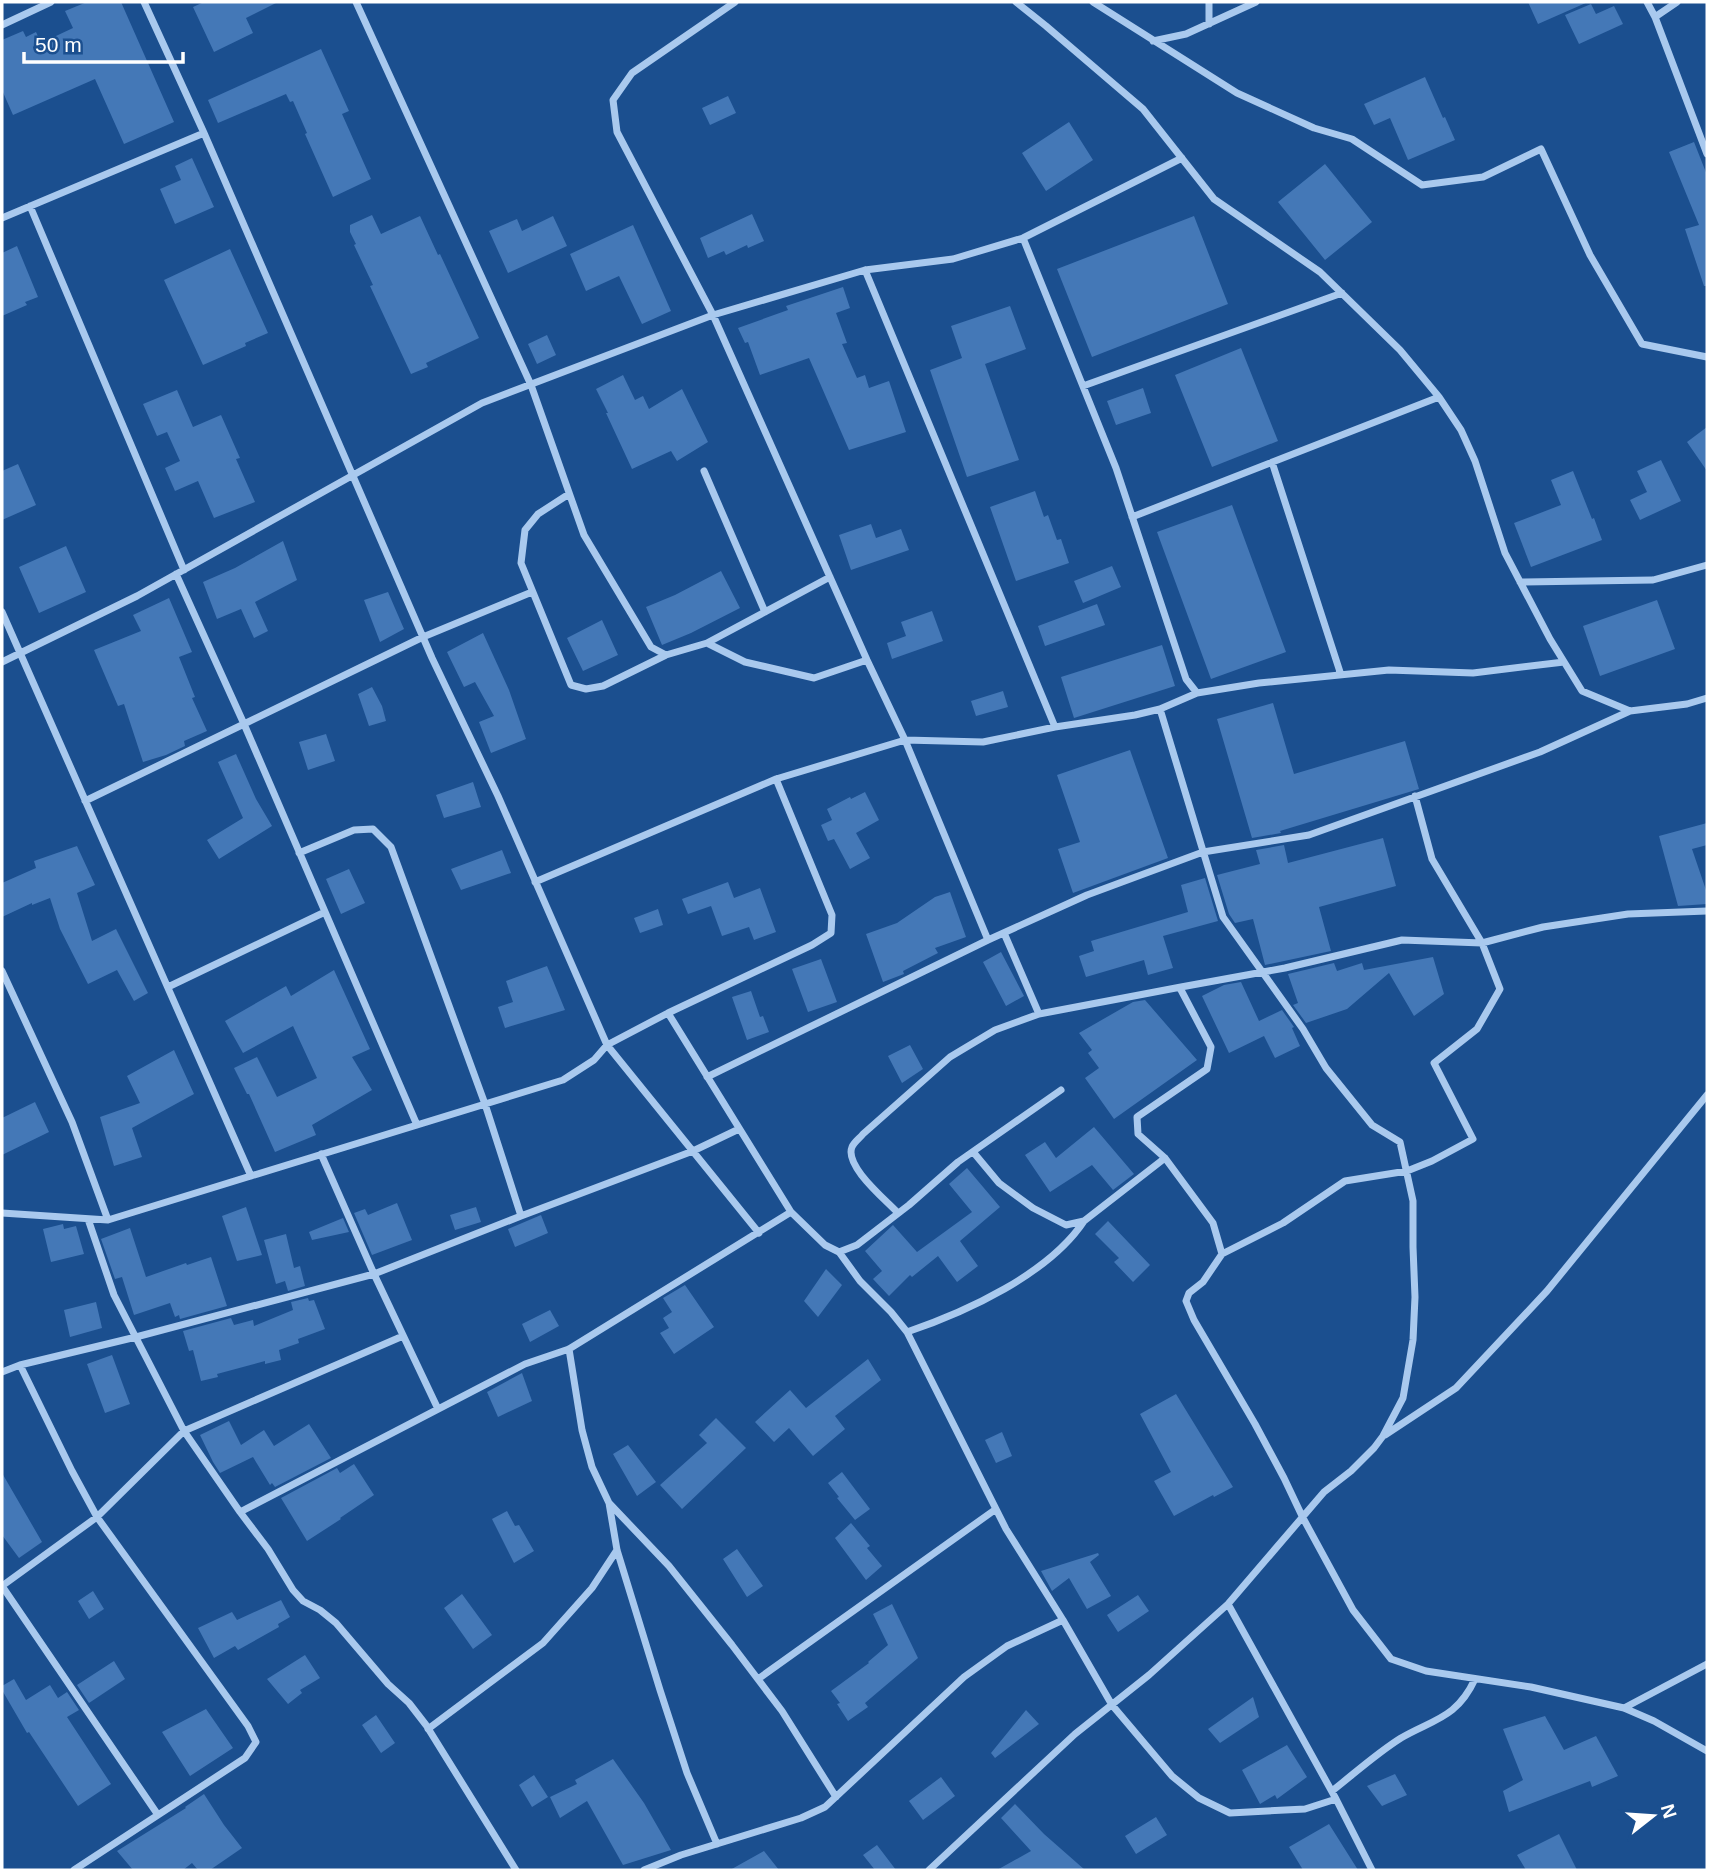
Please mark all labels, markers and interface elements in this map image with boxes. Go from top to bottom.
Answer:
scale bar [24,21,184,65]
text: 50 m [35,33,82,56]
north arrow [1618,1781,1688,1851]
text: N [1657,1802,1681,1821]

